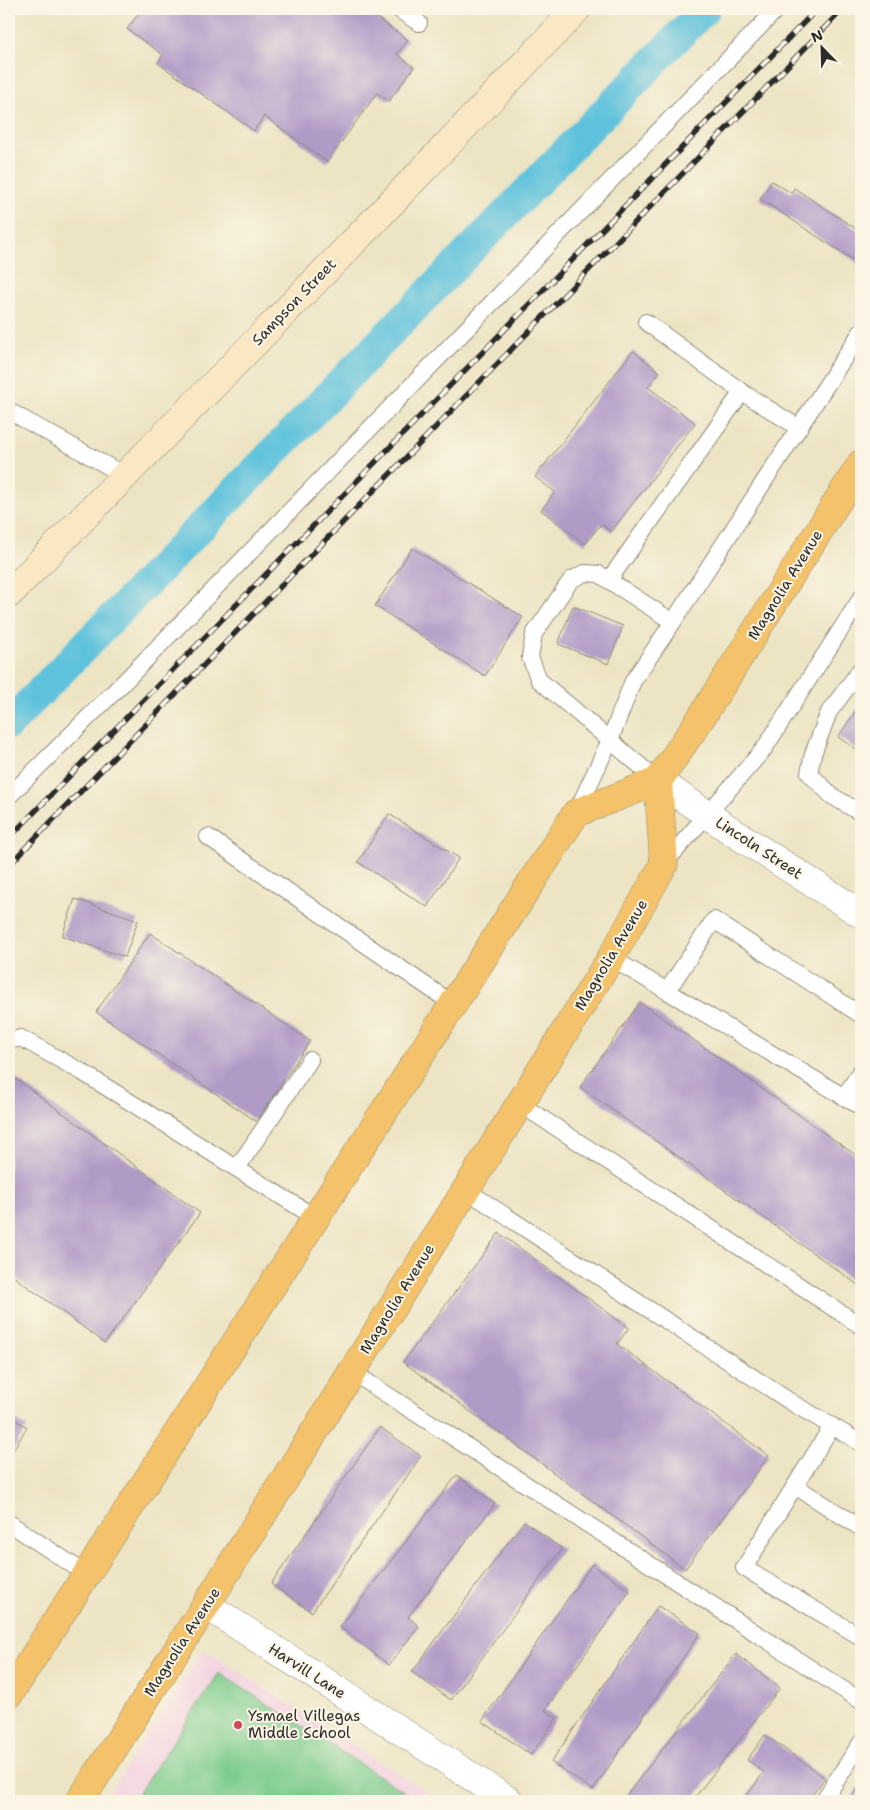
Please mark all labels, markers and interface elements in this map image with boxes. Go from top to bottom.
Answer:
north arrow [798,22,848,72]
text: N [808,26,826,46]
street label: Sampson Street [247,254,341,350]
street label: Magnolia Avenue [743,526,827,644]
street label: Lincoln Street [712,812,806,884]
street label: Magnolia Avenue [570,896,652,1014]
street label: Magnolia Avenue [355,1240,439,1358]
street label: Magnolia Avenue [139,1583,225,1701]
street label: Harvill Lane [265,1639,349,1703]
place label: Ysmael Villegas Middle School [248,1706,360,1743]
marker: Ysmael Villegas Middle School [232,1719,244,1731]

